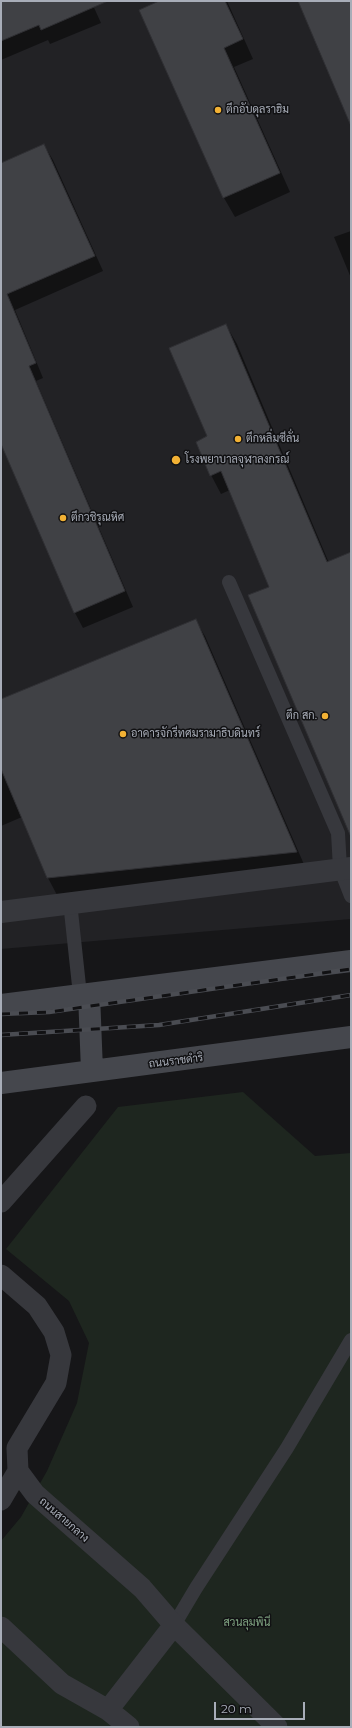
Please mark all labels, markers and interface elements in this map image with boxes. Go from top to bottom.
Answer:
place label: ตึกอับดุลราฮิม [226,103,289,117]
marker: ตึกอับดุลราฮิม [213,105,223,115]
place label: ตึกหลิ่มซีลั่น [246,432,299,446]
marker: ตึกหลิ่มซีลั่น [233,434,243,444]
place label: โรงพยาบาลจุฬาลงกรณ์ [185,453,289,467]
marker: โรงพยาบาลจุฬาลงกรณ์ [170,454,182,466]
place label: ตึกวชิรุณหิศ [71,511,124,525]
marker: ตึกวชิรุณหิศ [58,513,68,523]
place label: ตึก สก. [286,709,317,723]
marker: ตึก สก. [320,711,330,721]
place label: อาคารจักรีทศมรามาธิบดินทร์ [131,727,260,741]
marker: อาคารจักรีทศมรามาธิบดินทร์ [118,729,128,739]
street label: ถนนราชดำริ [148,1051,204,1071]
street label: ถนนสายกลาง [36,1495,92,1545]
park label: สวนลุมพินี [223,1616,271,1630]
scale bar [216,1694,307,1720]
text: 20 m [221,1701,252,1716]

